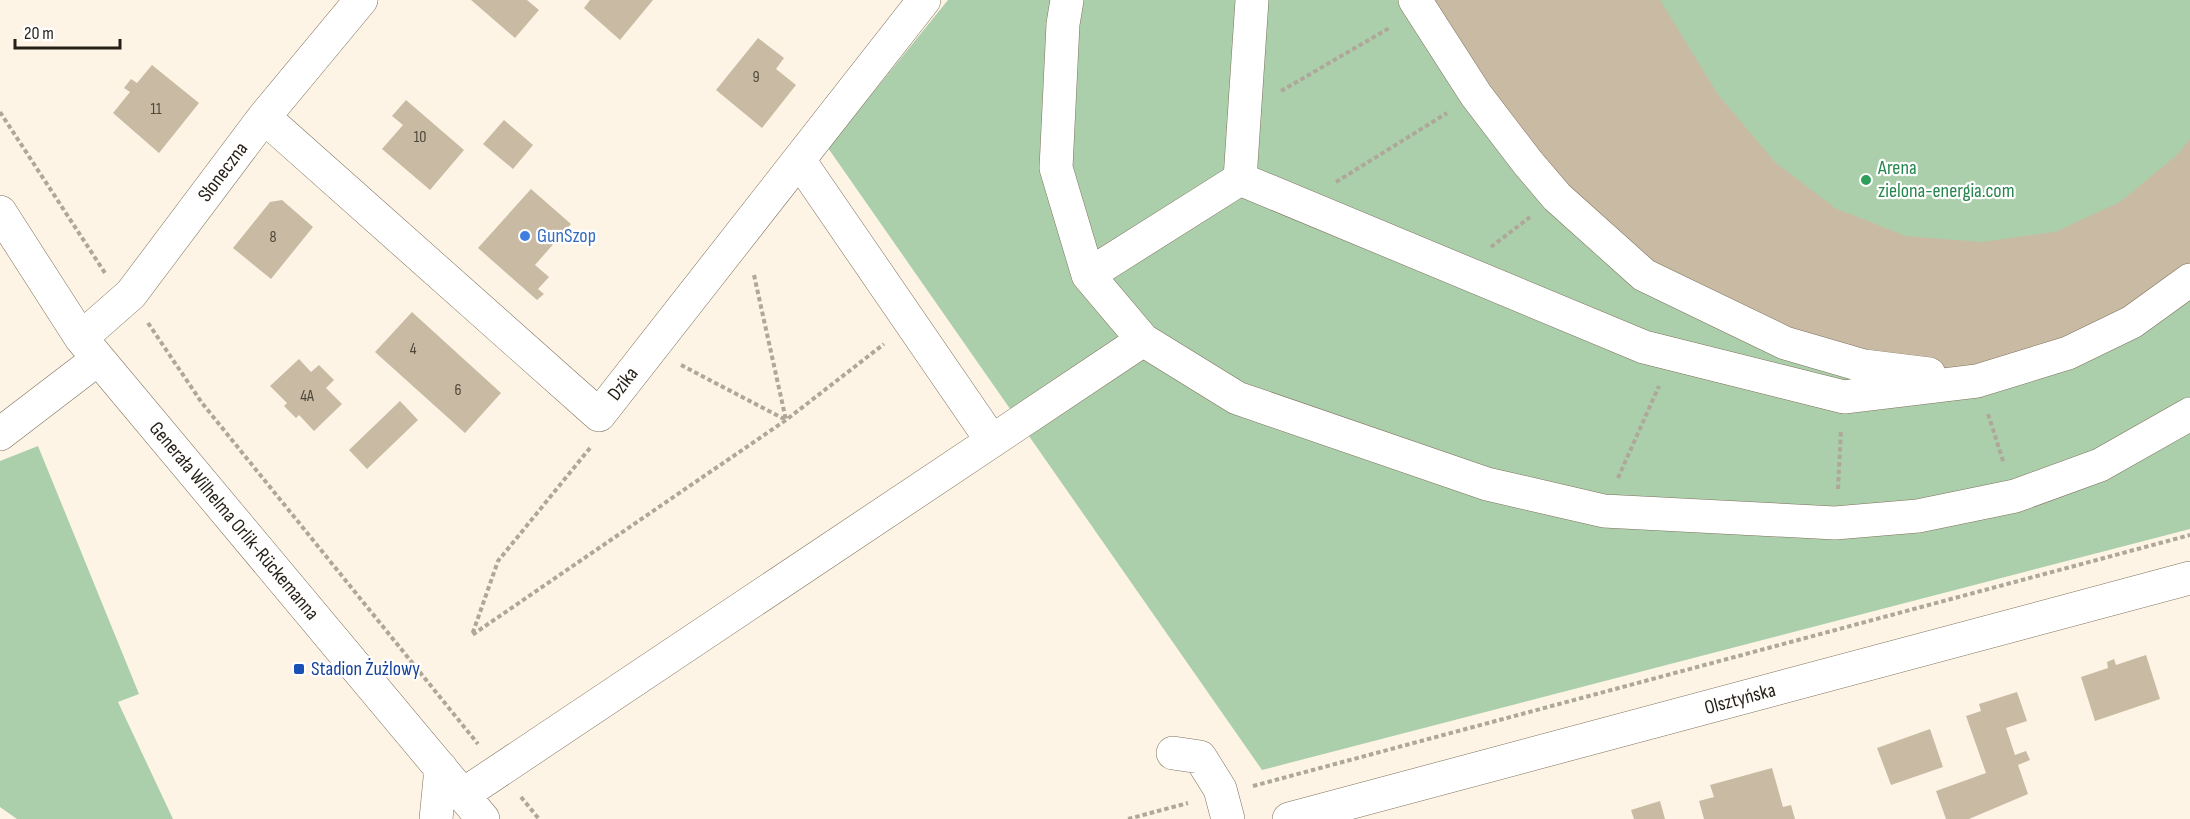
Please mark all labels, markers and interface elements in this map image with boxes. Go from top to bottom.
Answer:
scale bar [15,12,120,50]
text: 20 m [24,23,54,44]
house number: 9 [752,68,760,87]
house number: 11 [150,100,162,119]
house number: 10 [414,128,426,147]
street label: Słoneczna [193,137,253,207]
place label: Arena zielona-energia.com [1877,156,2014,203]
marker: Arena zielona-energia.com [1859,173,1873,187]
place label: GunSzop [537,224,596,248]
house number: 8 [269,228,277,247]
marker: GunSzop [518,229,532,243]
house number: 4 [410,340,417,359]
street label: Dzika [602,362,644,406]
house number: 6 [454,381,462,400]
house number: 4A [300,387,314,406]
street label: Generała Wilhelma Orlik-Rückemanna [144,417,324,625]
place label: Stadion Żużlowy [311,657,420,681]
marker: Stadion Żużlowy [292,662,306,676]
street label: Olsztyńska [1702,678,1778,720]

